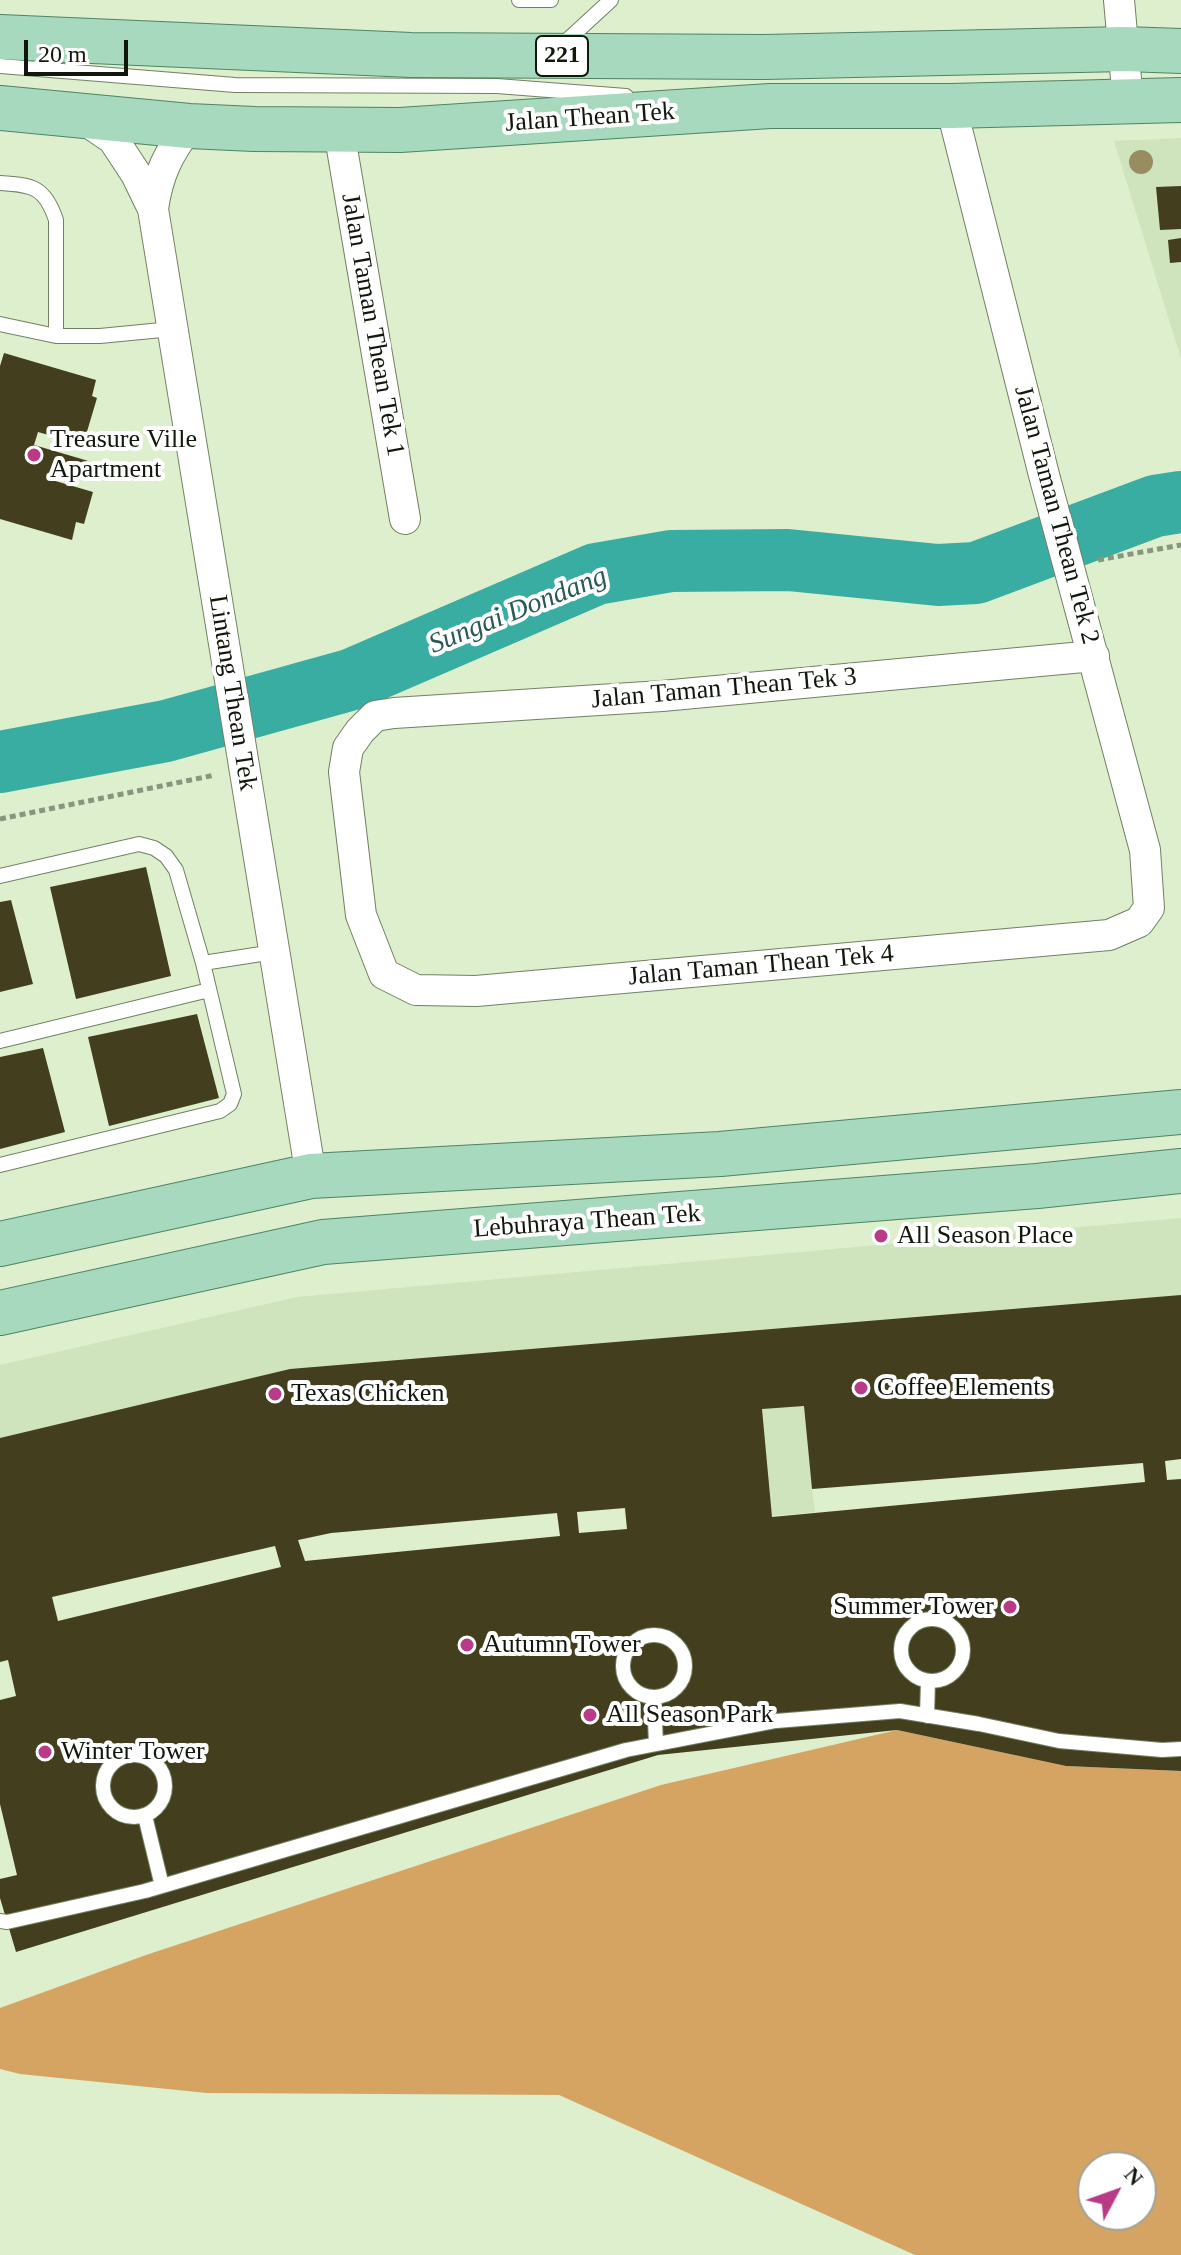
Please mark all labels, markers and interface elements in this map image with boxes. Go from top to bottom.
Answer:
scale bar [28,24,132,74]
road number: 221 [536,36,588,76]
text: 20 m [38,41,87,67]
street label: Jalan Thean Tek [504,97,676,139]
street label: Jalan Taman Thean Tek 1 [334,191,410,459]
street label: Jalan Taman Thean Tek 2 [1006,382,1106,648]
place label: Treasure Ville Apartment [50,424,197,486]
marker: Treasure Ville Apartment [25,446,43,464]
water label: Sungai Dondang [424,560,612,662]
street label: Lintang Thean Tek [201,593,263,793]
street label: Jalan Taman Thean Tek 3 [590,662,858,716]
street label: Jalan Taman Thean Tek 4 [627,939,895,993]
street label: Lebuhraya Thean Tek [472,1198,702,1246]
place label: All Season Place [897,1220,1073,1252]
marker: All Season Place [872,1227,890,1245]
place label: Coffee Elements [877,1372,1051,1404]
place label: Texas Chicken [291,1378,444,1410]
marker: Coffee Elements [852,1379,870,1397]
marker: Texas Chicken [266,1385,284,1403]
place label: Summer Tower [833,1591,994,1623]
marker: Summer Tower [1001,1598,1019,1616]
place label: Autumn Tower [483,1629,641,1661]
marker: Autumn Tower [458,1636,476,1654]
place label: All Season Park [606,1699,774,1731]
marker: All Season Park [581,1706,599,1724]
place label: Winter Tower [61,1736,205,1768]
marker: Winter Tower [36,1743,54,1761]
north arrow [1077,2151,1157,2231]
text: N [1119,2162,1149,2190]

